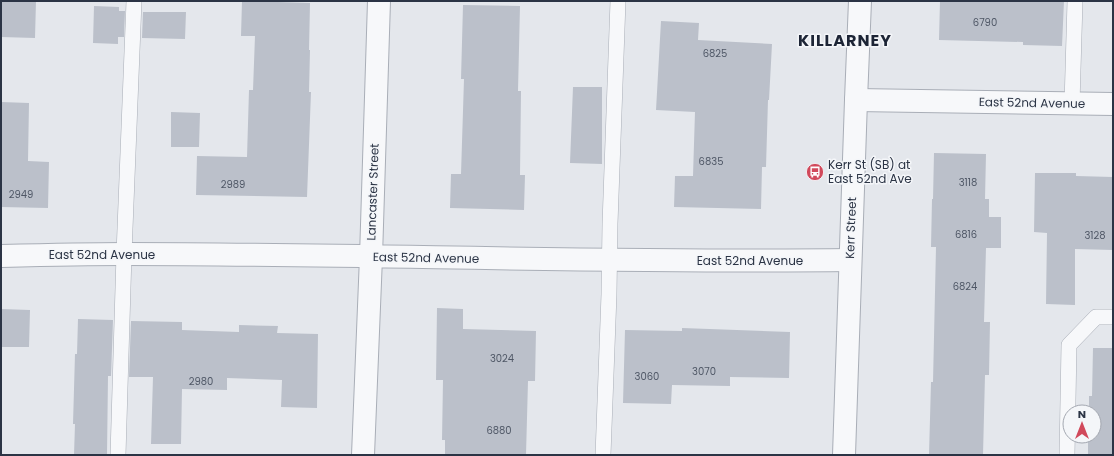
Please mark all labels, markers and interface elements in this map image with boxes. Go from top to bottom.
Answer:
house number: 6790 [973,15,997,30]
district label: KILLARNEY [798,29,892,52]
house number: 6825 [703,46,727,61]
street label: East 52nd Avenue [979,93,1085,112]
street label: Lancaster Street [362,143,383,241]
house number: 6835 [699,154,723,169]
place label: Kerr St (SB) at East 52nd Ave [828,156,912,187]
bus stop icon: Kerr St (SB) at East 52nd Ave [805,162,825,182]
house number: 3118 [959,175,977,190]
house number: 2989 [221,177,245,192]
house number: 2949 [9,187,33,202]
street label: Kerr Street [841,197,860,259]
house number: 6816 [955,227,977,242]
house number: 3128 [1084,228,1106,243]
street label: East 52nd Avenue [49,246,155,263]
street label: East 52nd Avenue [373,248,479,267]
street label: East 52nd Avenue [697,252,803,269]
house number: 6824 [953,279,977,294]
house number: 3024 [490,351,514,366]
house number: 3070 [692,364,716,379]
house number: 3060 [635,369,659,384]
house number: 2980 [189,374,213,389]
north arrow [1062,404,1102,444]
text: N [1078,406,1086,422]
house number: 6880 [486,423,512,438]

